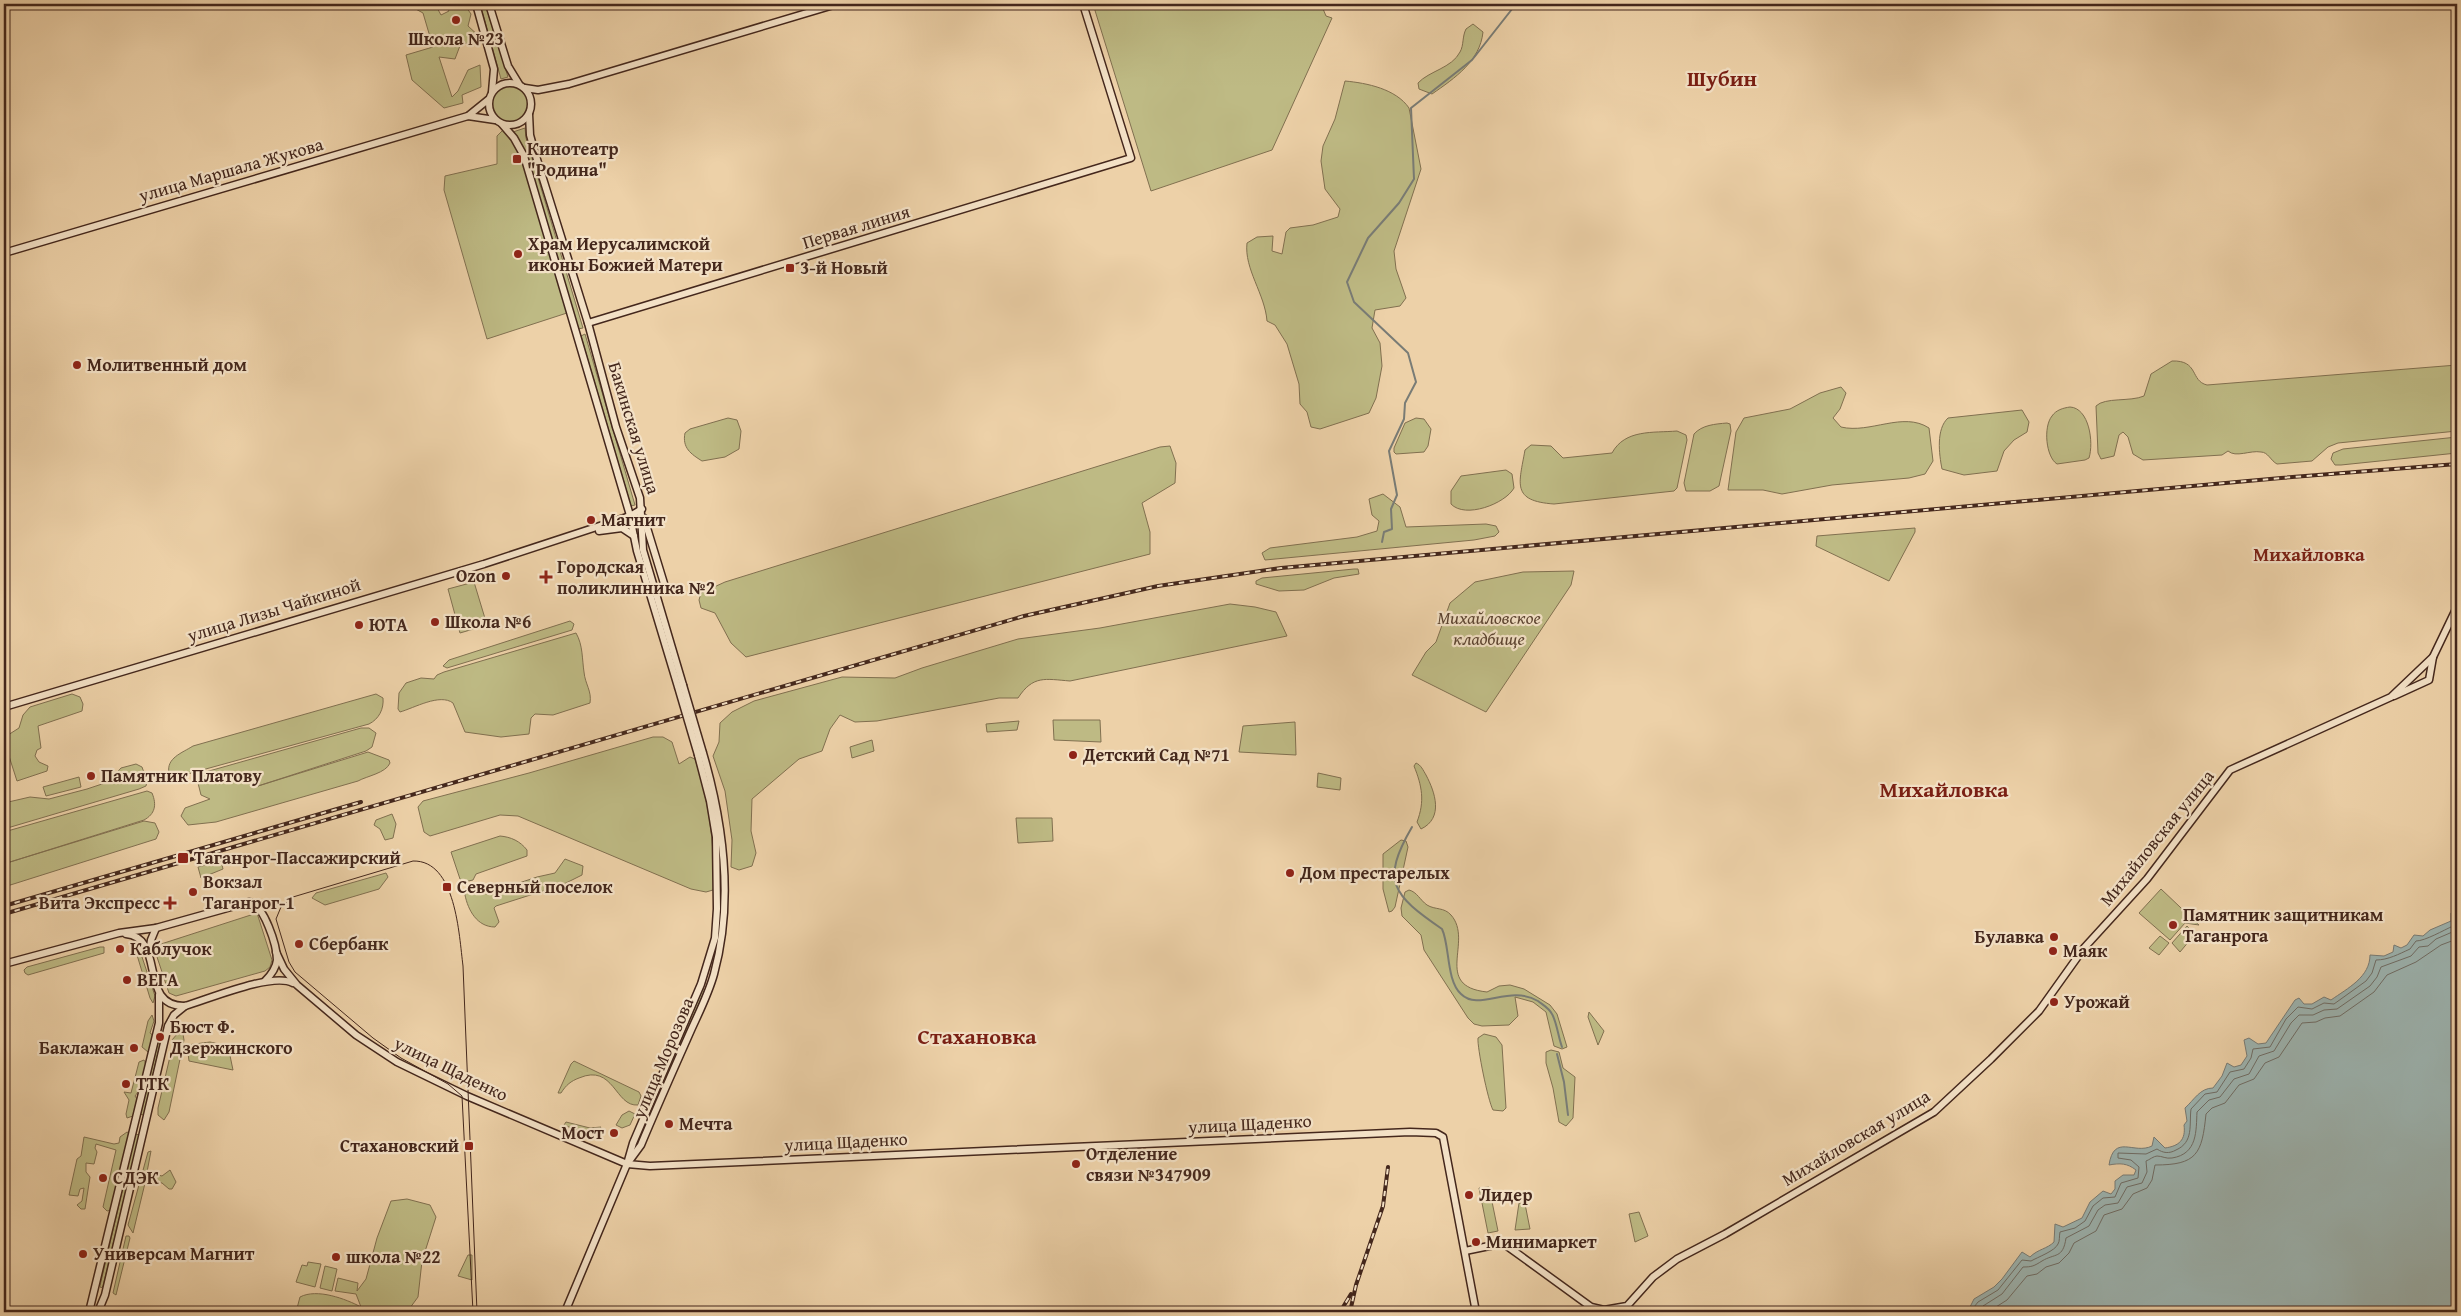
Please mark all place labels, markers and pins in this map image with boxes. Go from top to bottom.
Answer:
marker: Школа №23 [450,14,462,26]
place label: Школа №23 [408,25,504,52]
place label: Кинотеатр "Родина" [527,135,619,183]
marker: Кинотеатр "Родина" [511,153,523,165]
place label: Храм Иерусалимской иконы Божией Матери [528,230,723,278]
marker: Храм Иерусалимской иконы Божией Матери [512,248,524,260]
place label: 3-й Новый [800,254,888,281]
marker: 3-й Новый [784,262,796,274]
place label: Молитвенный дом [87,351,247,378]
marker: Молитвенный дом [71,359,83,371]
place label: Магнит [601,506,666,533]
marker: Магнит [585,514,597,526]
place label: Городская поликлинника №2 [557,553,715,601]
place label: Ozon [456,562,496,589]
marker: Ozon [500,570,512,582]
marker: Городская поликлинника №2 [539,570,553,584]
place label: Школа №6 [445,608,531,635]
place label: ЮТА [369,611,408,638]
marker: Школа №6 [429,616,441,628]
marker: ЮТА [353,619,365,631]
place label: Детский Сад №71 [1082,741,1230,768]
marker: Детский Сад №71 [1067,749,1079,761]
place label: Памятник Платову [101,762,262,789]
marker: Памятник Платову [85,770,97,782]
place label: Таганрог-Пассажирский [194,844,401,871]
marker: Таганрог-Пассажирский [176,851,190,865]
place label: Дом престарелых [1299,859,1450,886]
marker: Дом престарелых [1284,867,1296,879]
place label: Вокзал Таганрог-1 [203,868,295,916]
place label: Северный поселок [457,873,613,900]
marker: Северный поселок [441,881,453,893]
marker: Вокзал Таганрог-1 [187,886,199,898]
place label: Вита Экспресс [39,889,160,916]
marker: Вита Экспресс [164,897,176,909]
place label: Памятник защитникам Таганрога [2183,901,2384,949]
marker: Памятник защитникам Таганрога [2167,919,2179,931]
place label: Булавка [1975,923,2045,950]
place label: Сбербанк [309,930,389,957]
marker: Булавка [2048,931,2060,943]
place label: Каблучок [130,935,212,962]
place label: Маяк [2063,937,2108,964]
marker: Сбербанк [293,938,305,950]
marker: Каблучок [114,943,126,955]
marker: Маяк [2047,945,2059,957]
place label: ВЕГА [137,966,179,993]
marker: ВЕГА [121,974,133,986]
place label: Урожай [2064,988,2130,1015]
marker: Урожай [2048,996,2060,1008]
place label: Бюст Ф. Дзержинского [169,1013,293,1061]
marker: Бюст Ф. Дзержинского [154,1031,166,1043]
place label: Баклажан [39,1034,124,1061]
marker: Баклажан [128,1042,140,1054]
place label: ТТК [136,1070,169,1097]
marker: ТТК [120,1078,132,1090]
place label: Мечта [679,1110,733,1137]
marker: Мечта [663,1118,675,1130]
place label: Мост [561,1119,604,1146]
marker: Мост [608,1127,620,1139]
place label: Стахановский [340,1132,459,1159]
marker: Стахановский [463,1140,475,1152]
place label: Отделение связи №347909 [1086,1140,1211,1188]
marker: Отделение связи №347909 [1070,1158,1082,1170]
place label: СДЭК [113,1164,159,1191]
marker: СДЭК [97,1172,109,1184]
place label: Лидер [1479,1181,1532,1208]
marker: Лидер [1463,1189,1475,1201]
place label: Минимаркет [1486,1228,1597,1255]
marker: Минимаркет [1470,1236,1482,1248]
place label: Универсам Магнит [93,1240,255,1267]
place label: школа №22 [346,1243,441,1270]
marker: Универсам Магнит [77,1248,89,1260]
marker: школа №22 [330,1251,342,1263]

